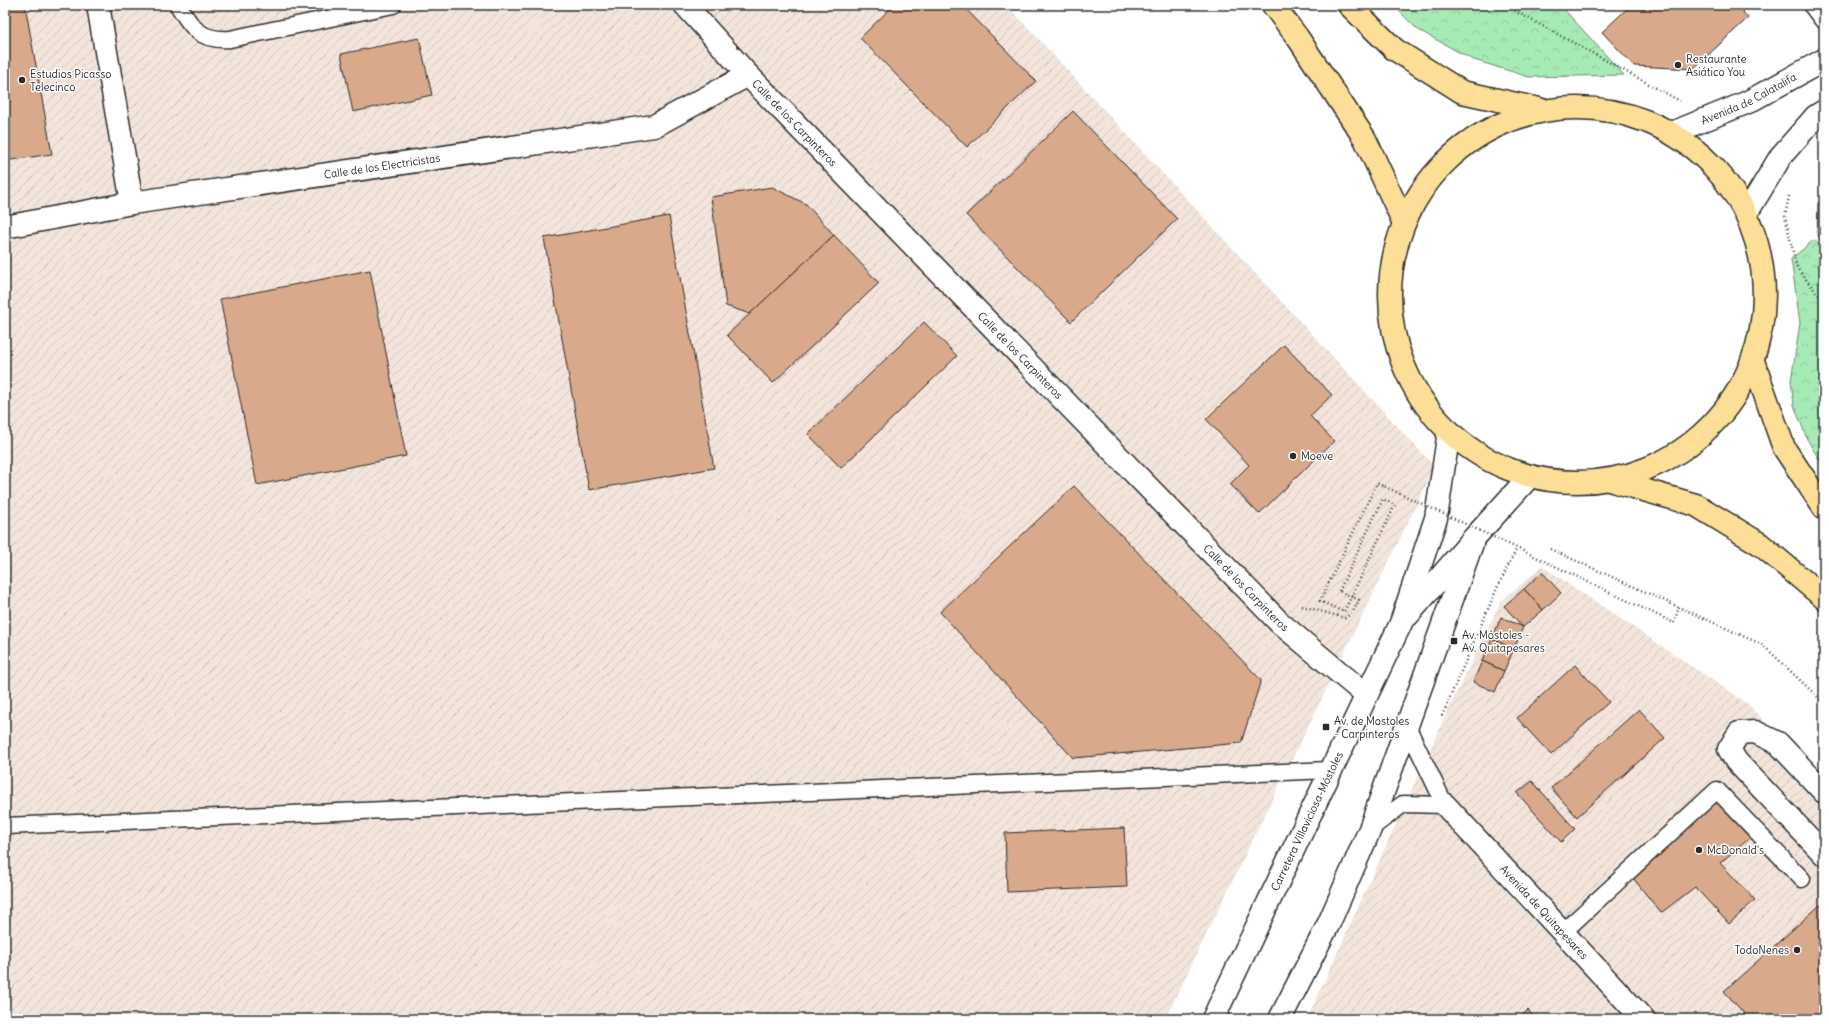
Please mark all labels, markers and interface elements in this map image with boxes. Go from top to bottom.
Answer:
place label: Restaurante Asiático You [1686,52,1747,79]
marker: Restaurante Asiático You [1673,60,1683,70]
place label: Estudios Picasso Telecinco [30,67,111,94]
street label: Avenida de Calatalifa [1699,70,1799,127]
marker: Estudios Picasso Telecinco [17,75,27,85]
street label: Calle de los Carpinteros [749,76,840,170]
street label: Calle de los Electricistas [323,151,441,182]
street label: Calle de los Carpinteros [975,309,1066,402]
place label: Moeve [1301,449,1333,463]
marker: Moeve [1288,451,1298,461]
street label: Calle de los Carpinteros [1200,541,1292,634]
place label: Av. Móstoles - Av. Quitapesares [1462,628,1545,655]
marker: Av. Móstoles - Av. Quitapesares [1449,636,1459,646]
place label: Av. de Mostoles - Carpinteros [1334,714,1409,741]
marker: Av. de Mostoles - Carpinteros [1321,722,1331,732]
street label: Carretera Villaviciosa-Móstoles [1268,749,1346,893]
place label: McDonald's [1707,843,1764,857]
marker: McDonald's [1694,845,1704,855]
street label: Avenida de Quitapesares [1497,862,1591,962]
place label: TodoNenes [1734,943,1789,957]
marker: TodoNenes [1792,945,1802,955]

